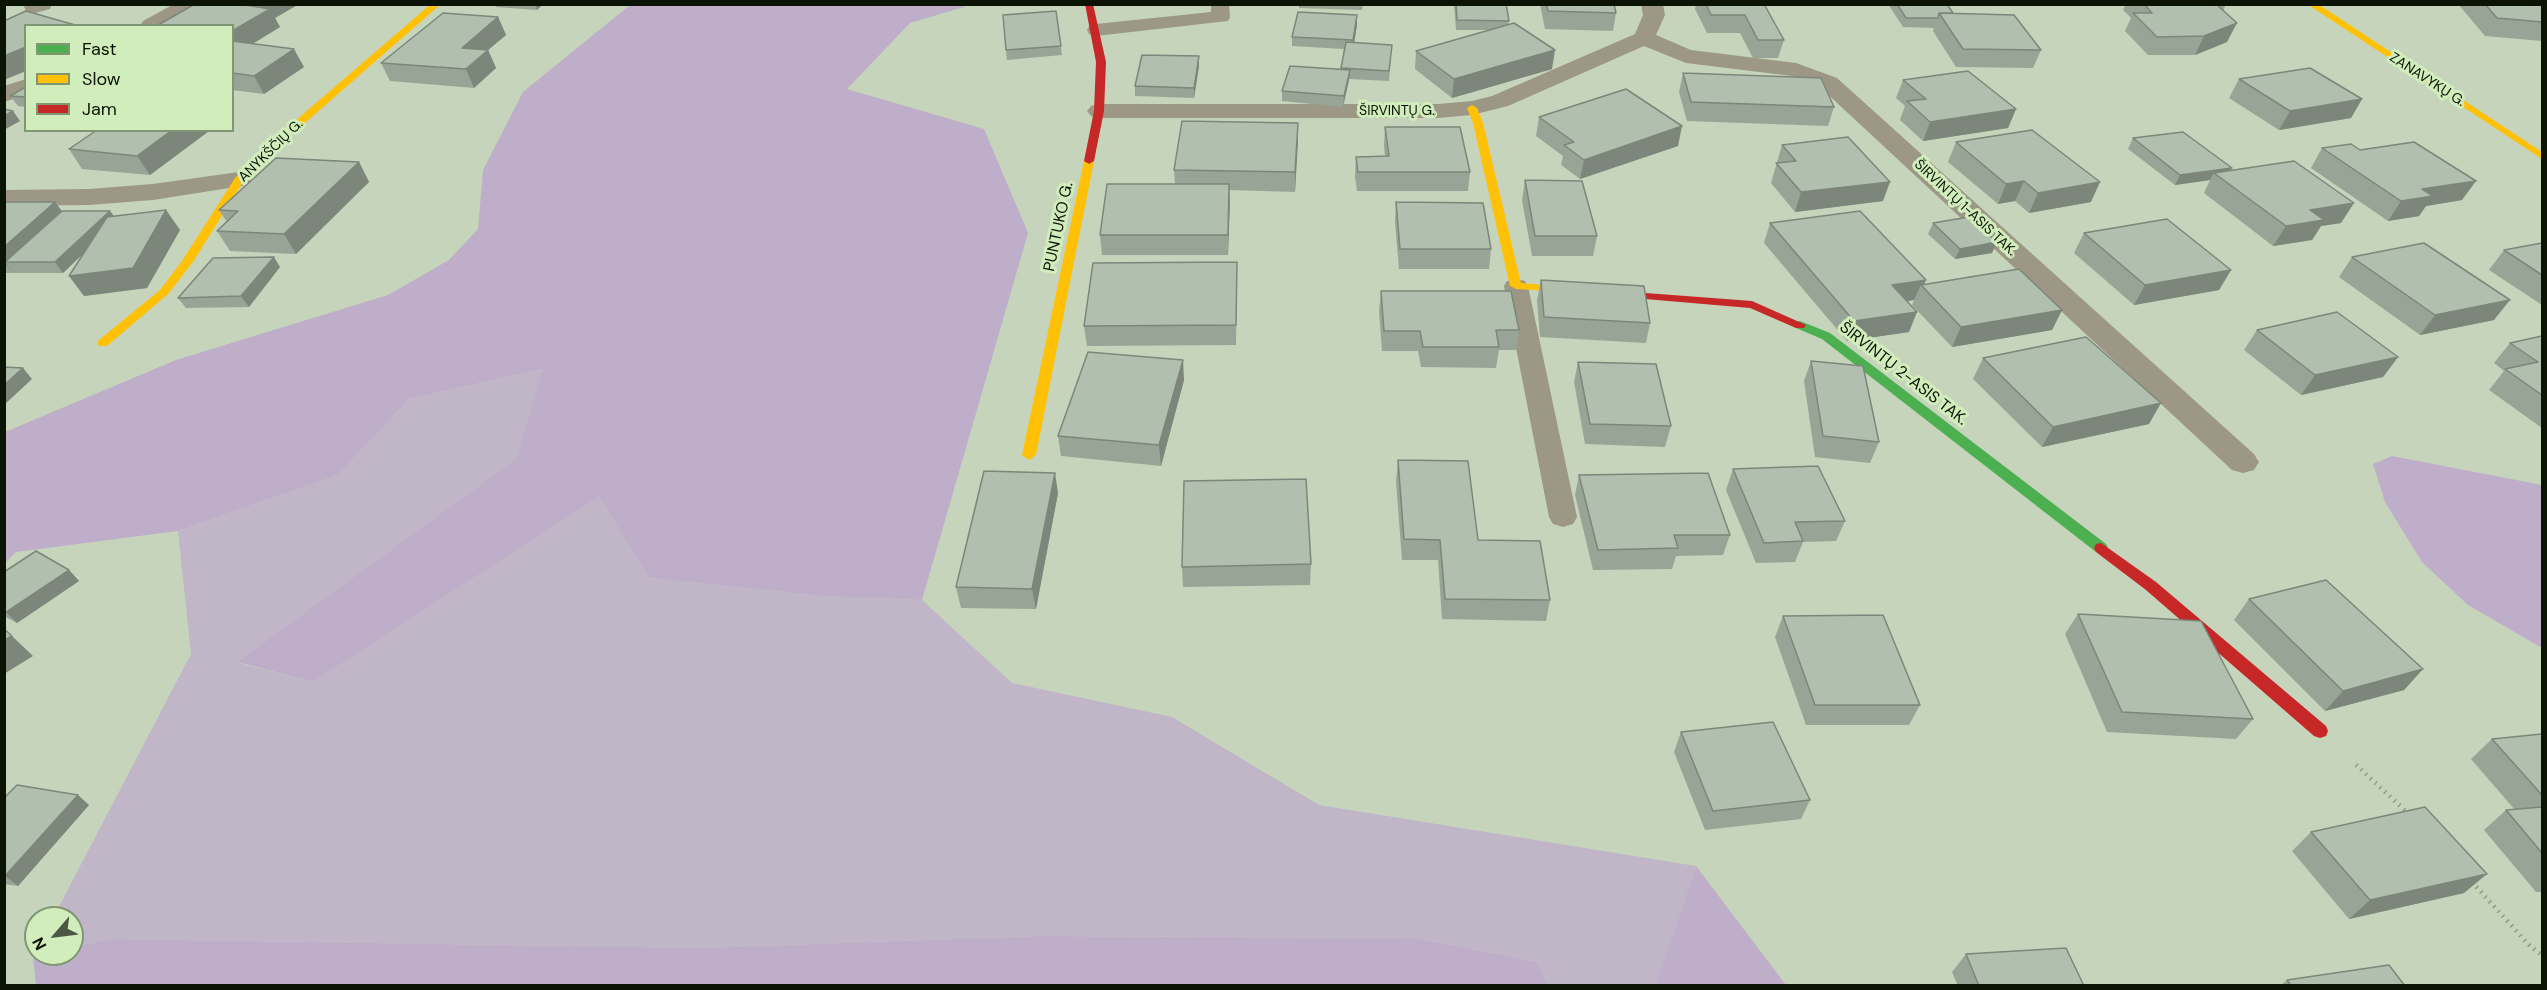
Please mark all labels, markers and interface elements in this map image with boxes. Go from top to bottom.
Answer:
legend [24,24,234,132]
text: Fast [82,37,117,61]
street label: ZANAVYKŲ G. [2386,49,2468,111]
text: Slow [82,67,121,91]
text: Jam [82,97,117,121]
street label: ŠIRVINTŲ G. [1359,103,1435,119]
street label: ANYKŠČIŲ G. [235,116,307,186]
street label: ŠIRVINTŲ 1-ASIS TAK. [1910,156,2020,260]
street label: PUNTUKO G. [1040,181,1078,273]
street label: ŠIRVINTŲ 2-ASIS TAK. [1835,318,1971,430]
north arrow [24,906,84,966]
text: N [27,934,51,954]

